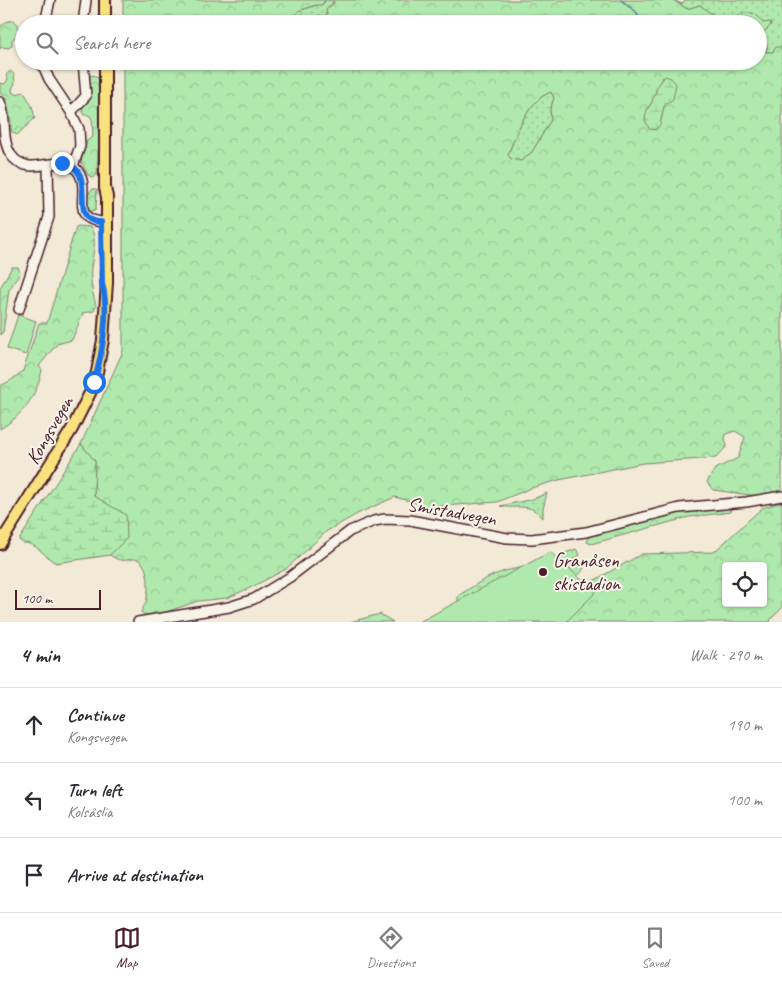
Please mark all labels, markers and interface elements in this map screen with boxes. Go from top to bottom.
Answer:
search box [15,15,767,70]
icon: search [33,29,61,57]
text: Search here [73,31,150,55]
route end [51,152,74,175]
route start [83,371,106,394]
street label: Kongsvegen [20,391,79,469]
street label: Smistadvegen [406,491,499,532]
place label: Granåsen skistadion [553,548,621,596]
map controls [722,562,767,607]
button: locate [722,562,767,607]
marker: Granåsen skistadion [537,566,549,578]
scale bar [15,587,101,610]
text: 100 m [22,590,52,607]
text: 4 min [20,642,60,668]
text: Walk · 290 m [690,645,762,665]
text: Continue [67,703,124,727]
icon: ahead [20,711,48,739]
text: 190 m [728,715,762,735]
text: Kongsvegen [67,727,127,747]
text: Turn left [67,778,122,802]
icon: left [20,786,48,814]
text: 100 m [728,790,762,810]
text: Kolsåslia [67,802,113,822]
icon: arrive [20,861,48,889]
text: Arrive at destination [67,863,203,887]
tab: Map [113,924,141,971]
tab: Directions [367,924,415,971]
tab: Saved [641,924,669,971]

